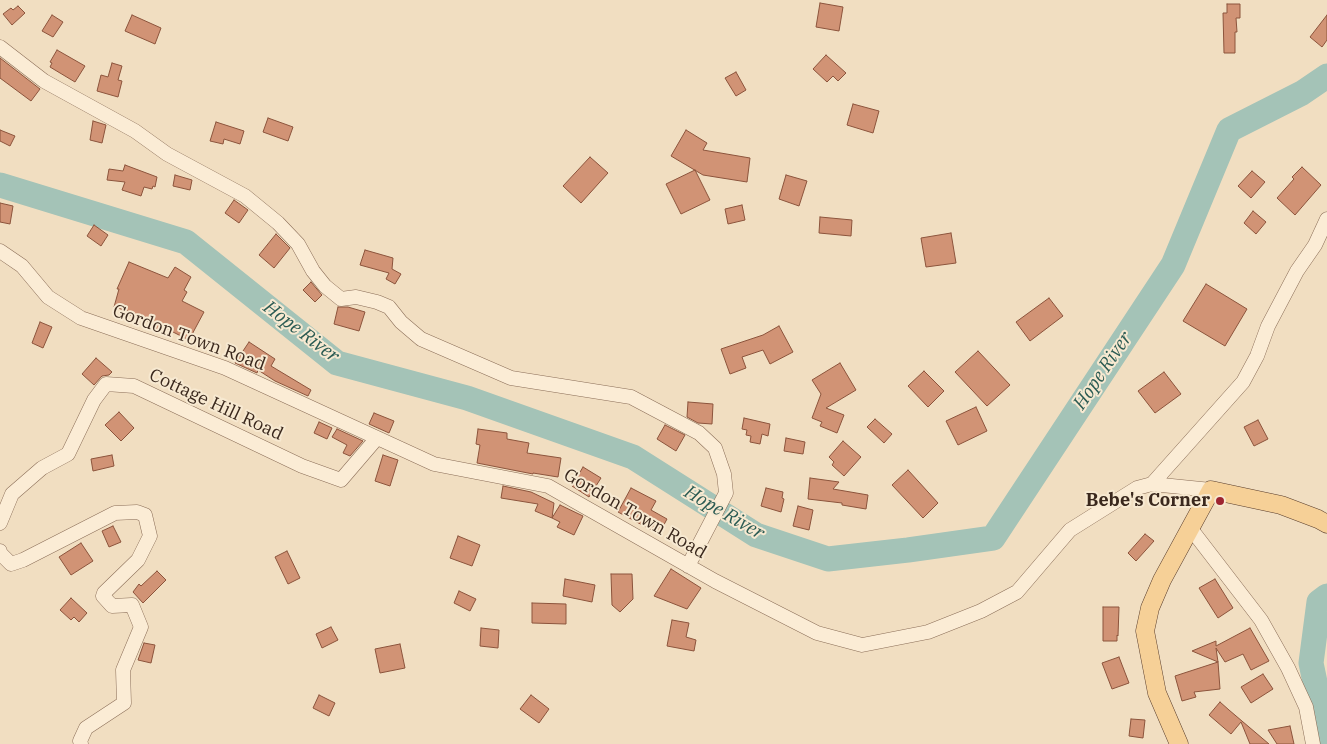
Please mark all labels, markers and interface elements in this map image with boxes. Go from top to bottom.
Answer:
water label: Hope River [259,296,343,368]
street label: Gordon Town Road [109,300,269,376]
water label: Hope River [1069,328,1137,414]
street label: Cottage Hill Road [146,365,286,445]
street label: Gordon Town Road [560,464,710,564]
water label: Hope River [680,481,768,545]
place label: Bebe's Corner [1086,490,1210,512]
marker: Bebe's Corner [1214,495,1226,507]

